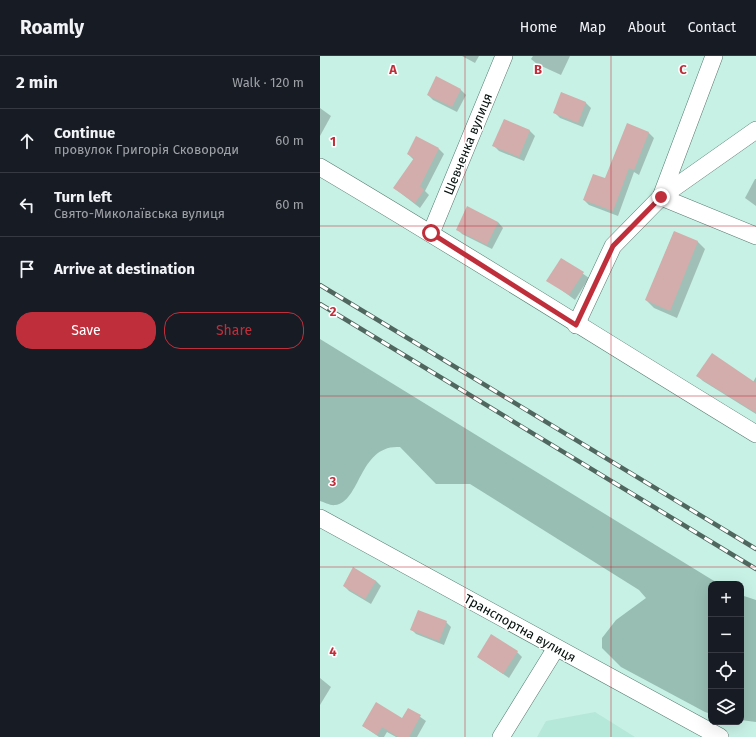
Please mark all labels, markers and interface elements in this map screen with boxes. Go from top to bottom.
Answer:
text: Roamly [20,16,84,39]
text: Home [520,19,557,36]
text: Map [579,19,606,36]
text: About [628,19,666,36]
text: Contact [688,19,736,36]
text: A [388,62,397,77]
text: B [534,62,542,77]
text: C [679,62,687,77]
text: 2 min [16,72,58,93]
text: Walk · 120 m [232,75,304,90]
street label: Шевченка вулиця [441,91,495,197]
text: Continue [54,124,115,142]
icon: ahead [16,130,38,152]
text: 60 m [275,133,304,148]
text: 1 [330,134,336,149]
text: провулок Григорія Сковороди [54,142,239,157]
text: Turn left [54,188,112,206]
route end [652,188,670,206]
icon: left [16,194,38,216]
text: 60 m [275,197,304,212]
text: Свято-Миколаївська вулиця [54,206,225,221]
route start [422,224,440,242]
icon: arrive [16,258,38,280]
text: Arrive at destination [54,260,195,278]
text: 2 [330,304,337,319]
button: Save [16,312,156,349]
button: Share [164,312,304,349]
text: 3 [329,474,337,489]
map controls [708,581,744,725]
button: + [708,581,744,617]
street label: Транспортна вулиця [461,591,579,665]
button: − [708,617,744,653]
text: 4 [329,644,337,659]
button: locate [708,653,744,689]
button: layers [708,689,744,725]

